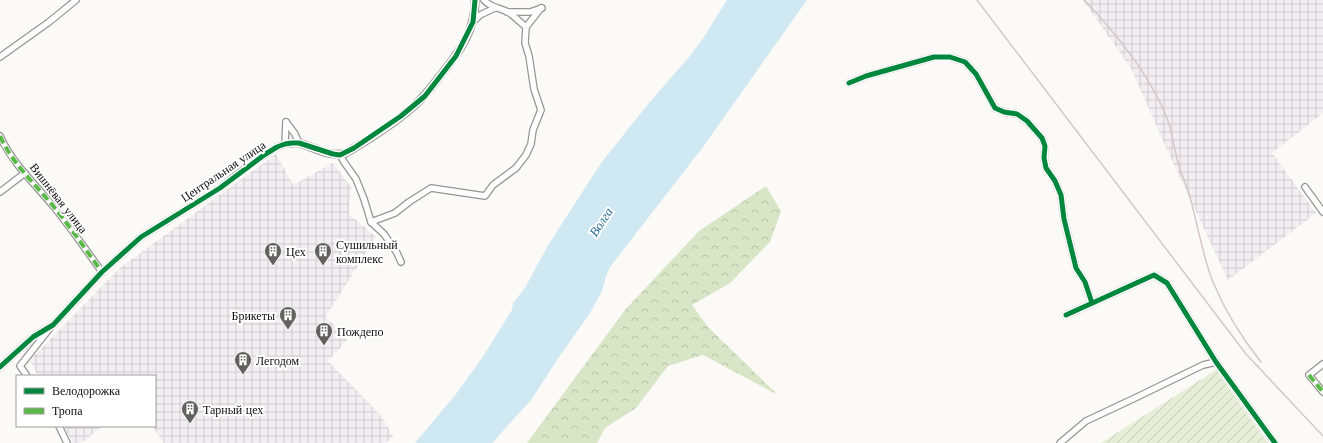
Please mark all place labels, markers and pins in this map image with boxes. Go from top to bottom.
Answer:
place label: Сушильный комплекс [336,237,398,266]
building icon: Цех [263,241,283,266]
building icon: Сушильный комплекс [313,241,333,266]
place label: Цех [286,244,306,259]
building icon: Брикеты [278,305,298,330]
place label: Брикеты [232,308,275,323]
building icon: Пождепо [314,321,334,346]
place label: Пождепо [337,324,384,339]
building icon: Легодом [233,350,253,375]
place label: Легодом [256,353,300,368]
building icon: Тарный цех [180,399,200,424]
place label: Тарный цех [203,402,263,417]

